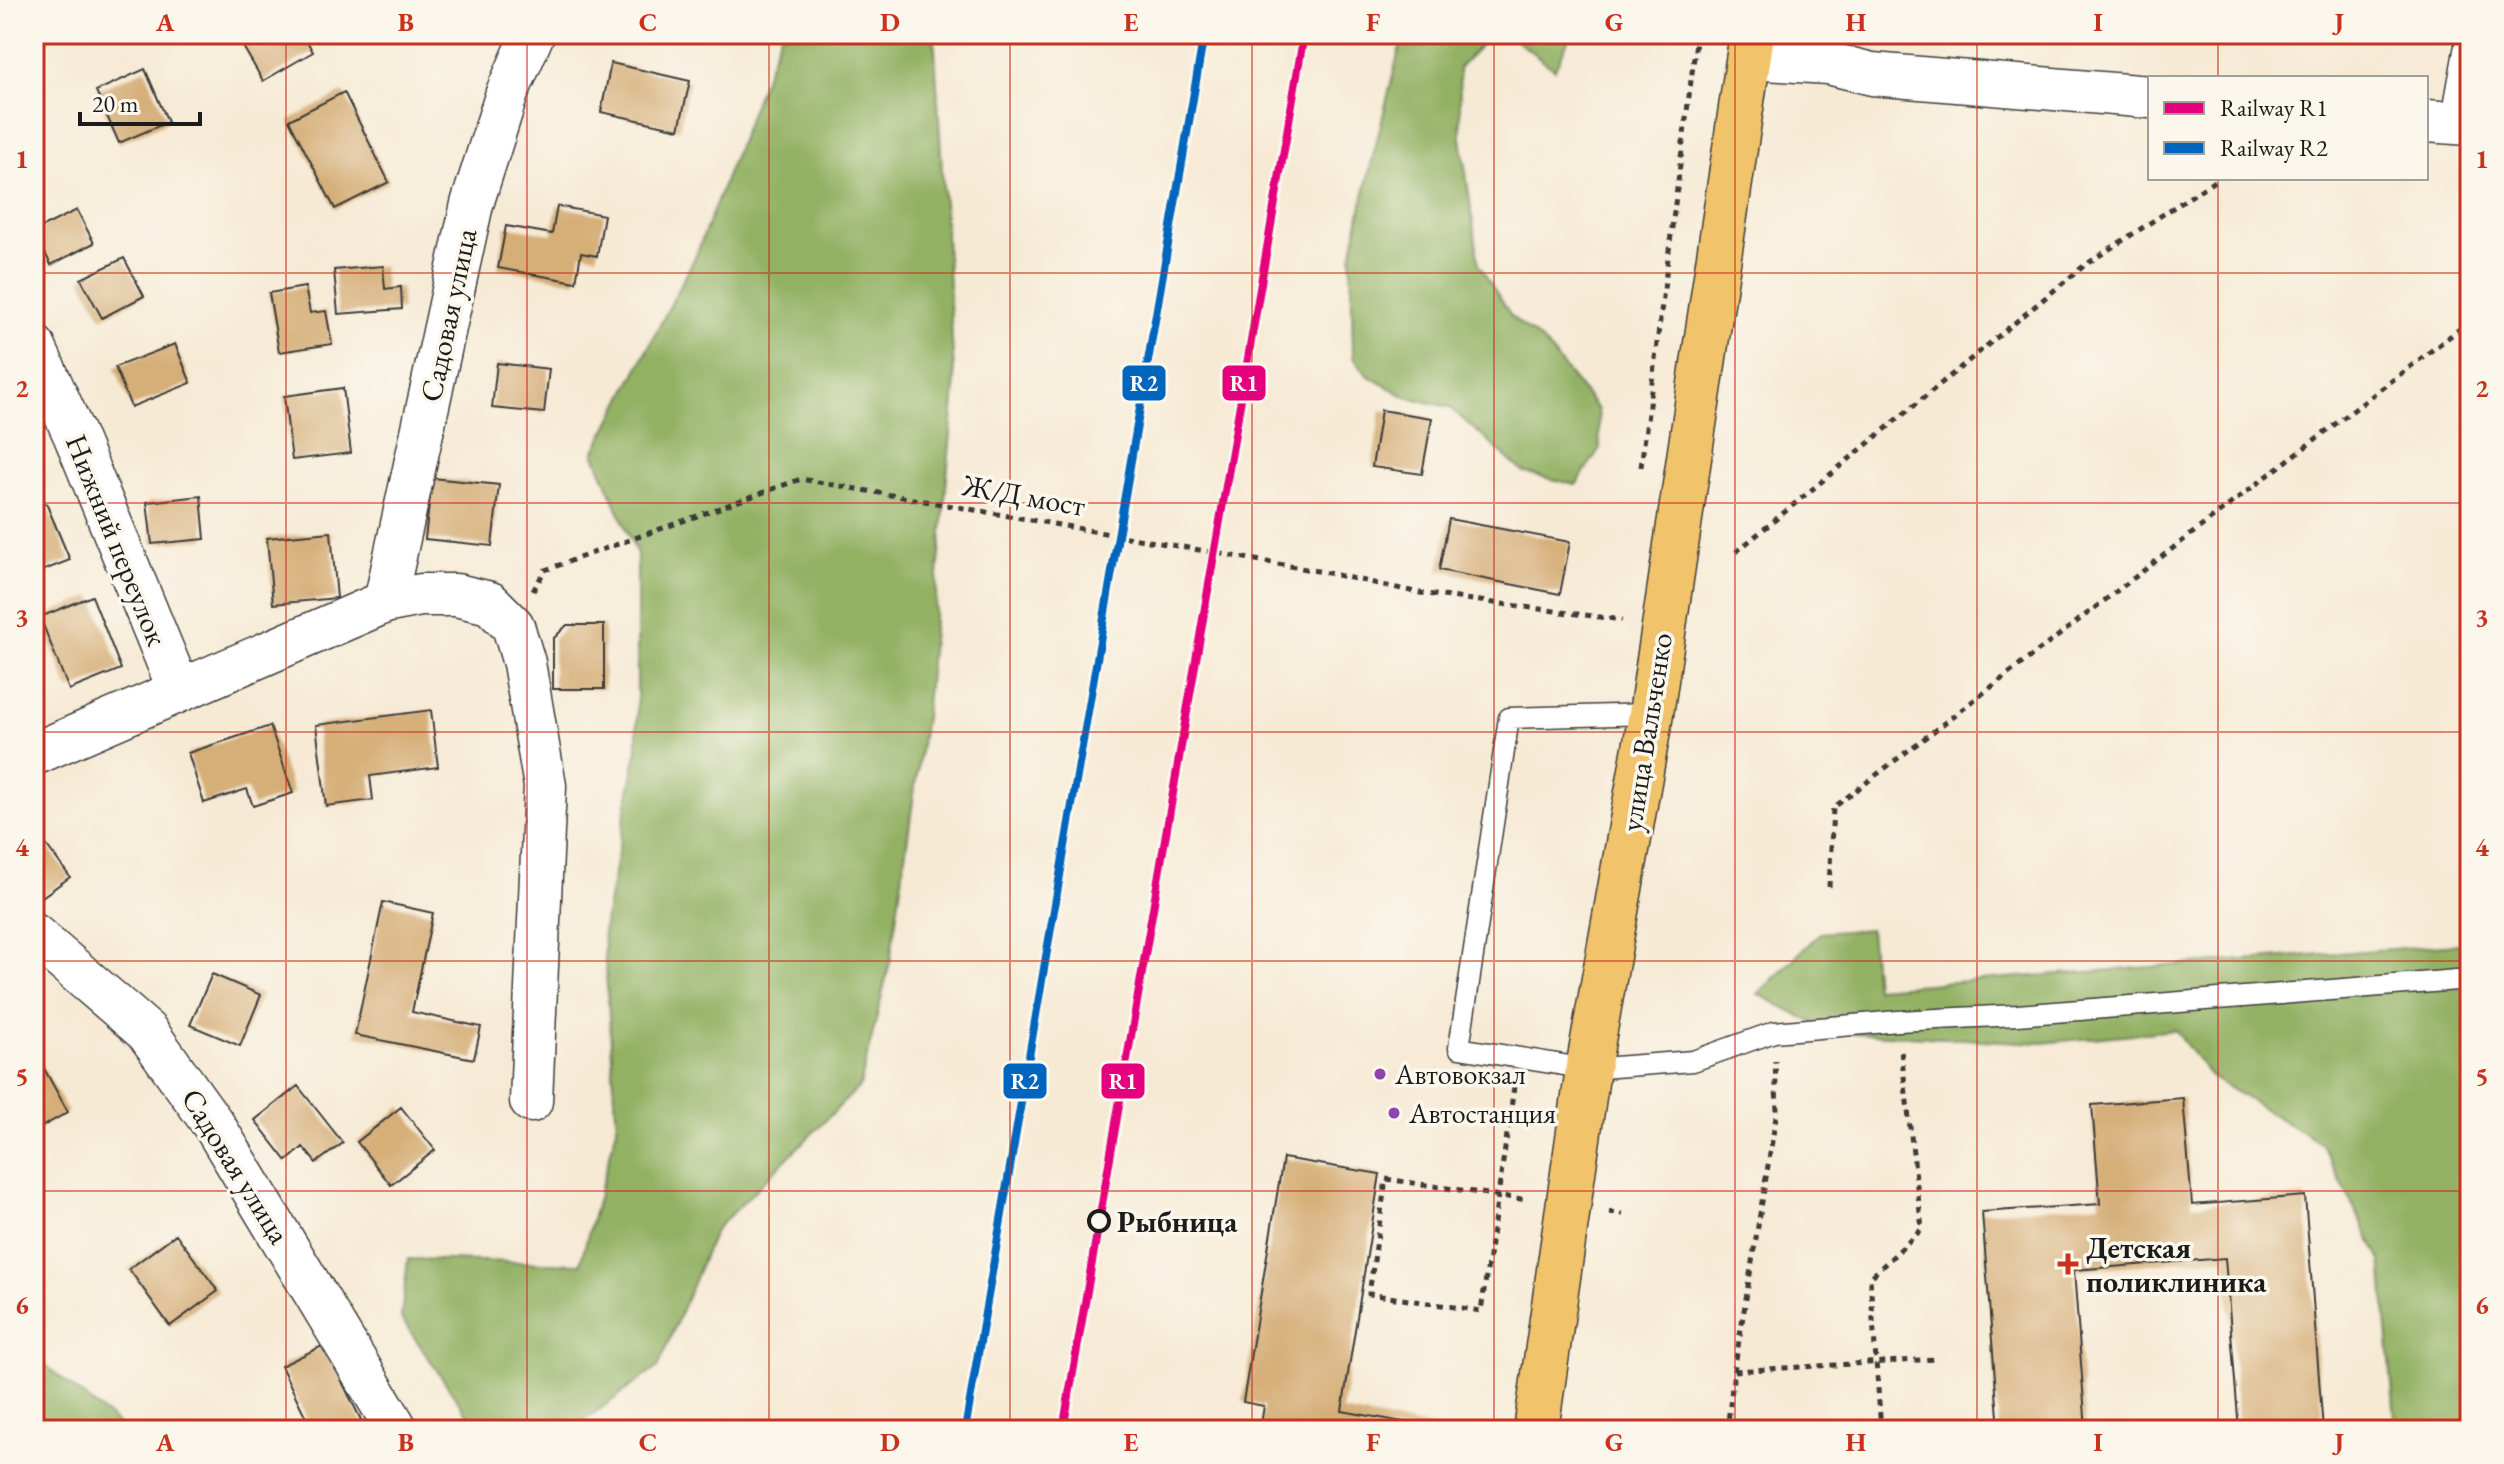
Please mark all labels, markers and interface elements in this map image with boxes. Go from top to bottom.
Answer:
text: A [155,5,175,39]
text: B [398,5,414,39]
text: C [639,5,657,39]
text: D [880,5,900,39]
text: E [1124,5,1139,39]
text: F [1366,5,1380,39]
text: G [1605,5,1624,39]
text: H [1846,5,1867,39]
text: I [2093,5,2103,39]
text: J [2331,5,2344,39]
scale bar [80,76,200,126]
legend [2148,76,2428,180]
text: 20 m [92,88,139,119]
text: Railway R1 [2220,92,2328,123]
text: Railway R2 [2220,132,2328,163]
text: 1 [15,142,29,176]
text: 1 [2475,142,2489,176]
street label: Садовая улица [411,225,485,405]
line badge: R2 [1121,364,1167,402]
line badge: R1 [1221,364,1267,402]
text: R2 [1130,369,1159,398]
text: R1 [1230,369,1258,398]
text: 2 [15,371,29,405]
text: 2 [2475,371,2489,405]
street label: Нижний переулок [57,429,177,651]
street label: Ж/Д мост [959,465,1088,525]
text: 3 [15,600,29,634]
text: 3 [2475,600,2489,634]
street label: улица Вальченко [1611,630,1681,834]
text: 4 [15,830,29,864]
text: 4 [2475,830,2489,864]
place label: Автовокзал [1394,1056,1526,1092]
text: 5 [15,1059,29,1093]
text: 5 [2475,1059,2489,1093]
line badge: R2 [1002,1062,1048,1100]
line badge: R1 [1100,1062,1146,1100]
marker: Автовокзал [1372,1066,1388,1082]
text: R2 [1011,1067,1040,1096]
text: R1 [1109,1067,1137,1096]
street label: Садовая улица [173,1081,299,1251]
place label: Автостанция [1408,1095,1556,1131]
marker: Автостанция [1386,1105,1402,1121]
place label: Рыбница [1117,1202,1238,1241]
marker: Рыбница [1088,1210,1110,1232]
place label: Детская поликлиника [2086,1228,2267,1301]
marker: Детская поликлиника [2057,1253,2079,1275]
text: 6 [15,1288,29,1322]
text: 6 [2475,1288,2489,1322]
text: A [155,1425,175,1459]
text: B [398,1425,414,1459]
text: C [639,1425,657,1459]
text: D [880,1425,900,1459]
text: E [1124,1425,1139,1459]
text: F [1366,1425,1380,1459]
text: G [1605,1425,1624,1459]
text: H [1846,1425,1867,1459]
text: I [2093,1425,2103,1459]
text: J [2331,1425,2344,1459]

